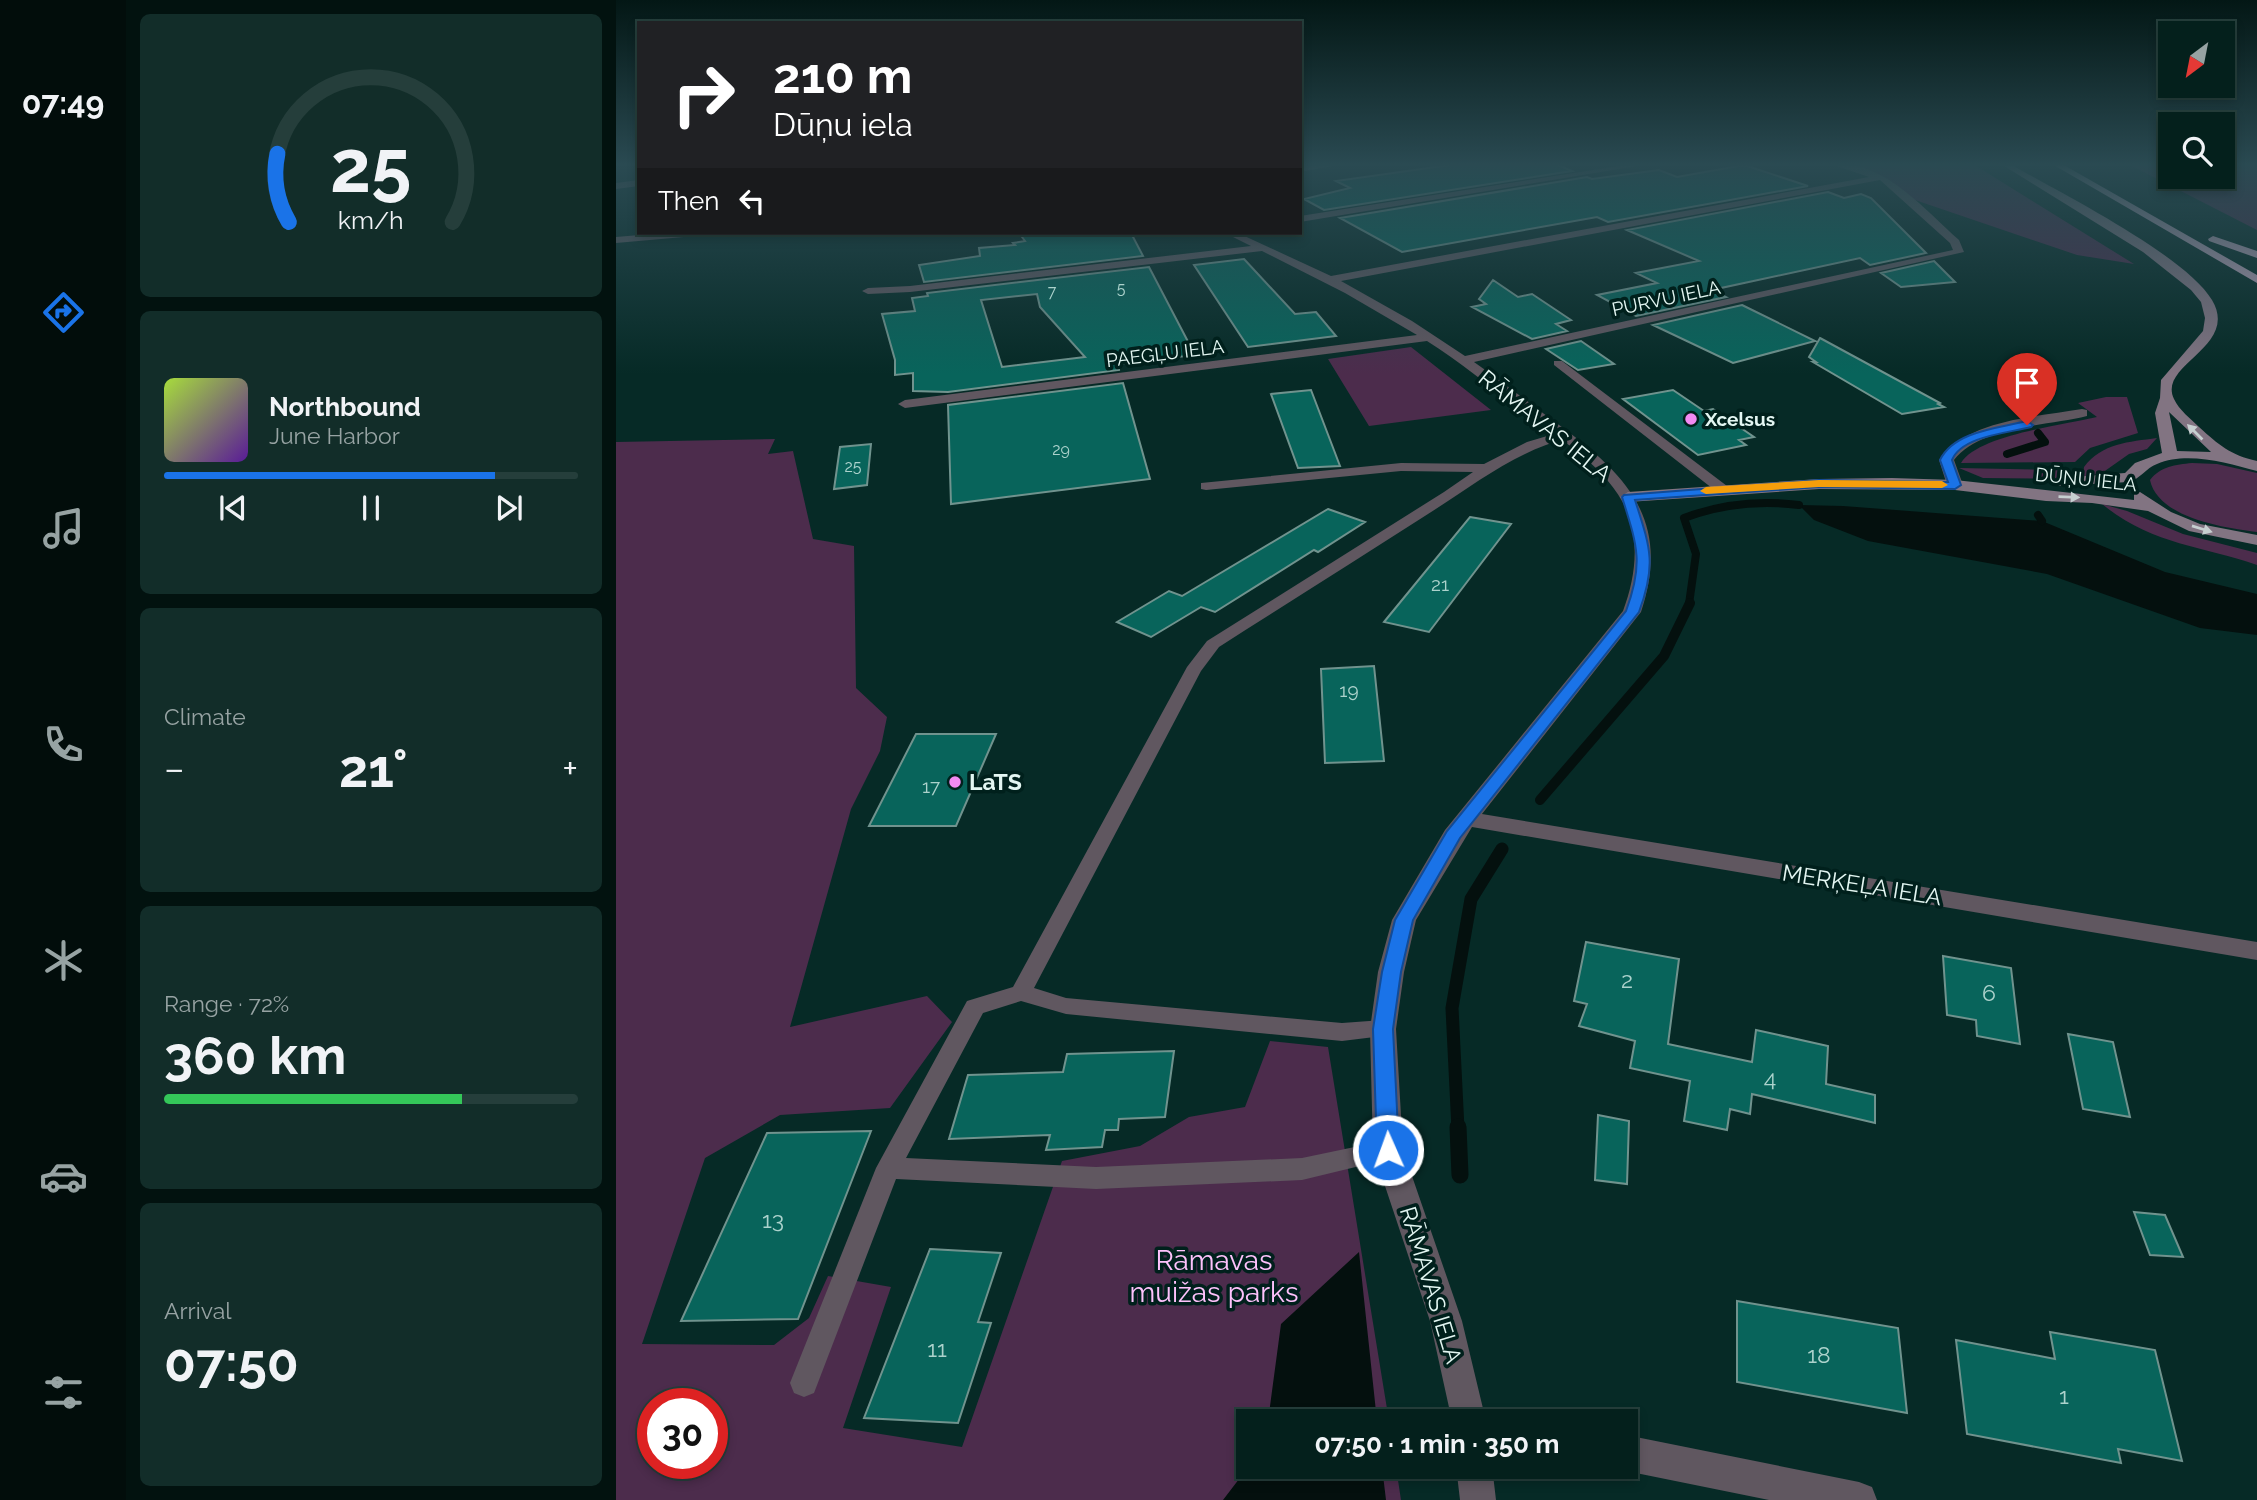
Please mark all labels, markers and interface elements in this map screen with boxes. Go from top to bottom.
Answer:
north arrow [2158,21,2235,98]
map controls [2158,21,2235,189]
text: 210 m [773,47,912,104]
icon: right [658,49,749,140]
text: 07:49 [22,84,104,121]
text: Dūņu iela [773,106,913,143]
button: search [2158,112,2235,189]
text: 25 [330,124,412,209]
icon: left [733,182,771,220]
text: Then [658,186,719,216]
text: km/h [338,204,404,234]
street label: PURVU IELA [1610,276,1722,320]
house number: 5 [1117,279,1126,298]
house number: 7 [1048,282,1057,301]
icon: directions [39,288,88,337]
street label: PAEGĻU IELA [1105,335,1225,371]
pin [1997,353,2057,425]
street label: RĀMAVAS IELA [1474,364,1617,488]
icon: arrive [2008,364,2046,402]
text: Northbound [269,392,421,422]
place label: Xcelsus [1704,408,1775,430]
marker: Xcelsus [1683,411,1699,427]
text: June Harbor [269,422,400,449]
one-way arrow [2188,424,2204,441]
house number: 29 [1052,440,1070,459]
house number: 25 [844,457,862,476]
street label: DŪŅU IELA [2034,463,2138,495]
icon: previous [214,489,252,527]
icon: pause [352,489,390,527]
icon: next [490,489,528,527]
one-way arrow [2058,491,2080,502]
icon: music [39,504,88,553]
one-way arrow [2191,525,2212,535]
house number: 21 [1431,573,1449,595]
house number: 19 [1339,679,1359,701]
text: Climate [164,703,246,730]
icon: phone [39,720,88,769]
text: 21° [339,738,408,799]
text: − [164,746,184,791]
text: + [562,746,578,791]
place label: LaTS [969,768,1022,795]
marker: LaTS [947,774,963,790]
house number: 17 [922,775,940,797]
street label: MERĶEĻA IELA [1781,859,1944,910]
icon: climate [39,936,88,985]
house number: 2 [1621,966,1633,993]
house number: 6 [1982,979,1996,1006]
text: Range · 72% [164,990,289,1017]
text: 360 km [164,1025,346,1086]
house number: 4 [1764,1064,1776,1091]
position arrow [1351,1113,1425,1187]
icon: car [39,1152,88,1201]
street label: RĀMAVAS IELA [1395,1203,1468,1367]
house number: 13 [762,1206,784,1233]
park label: Rāmavas muižas parks [1130,1244,1298,1309]
text: Arrival [164,1297,231,1324]
text: 07:50 [164,1332,299,1393]
house number: 11 [927,1335,947,1362]
house number: 18 [1807,1341,1831,1368]
icon: filters [39,1368,88,1417]
house number: 1 [2059,1382,2069,1409]
speed limit sign: 30 [637,1388,728,1479]
text: 07:50 · 1 min · 350 m [1315,1429,1559,1459]

